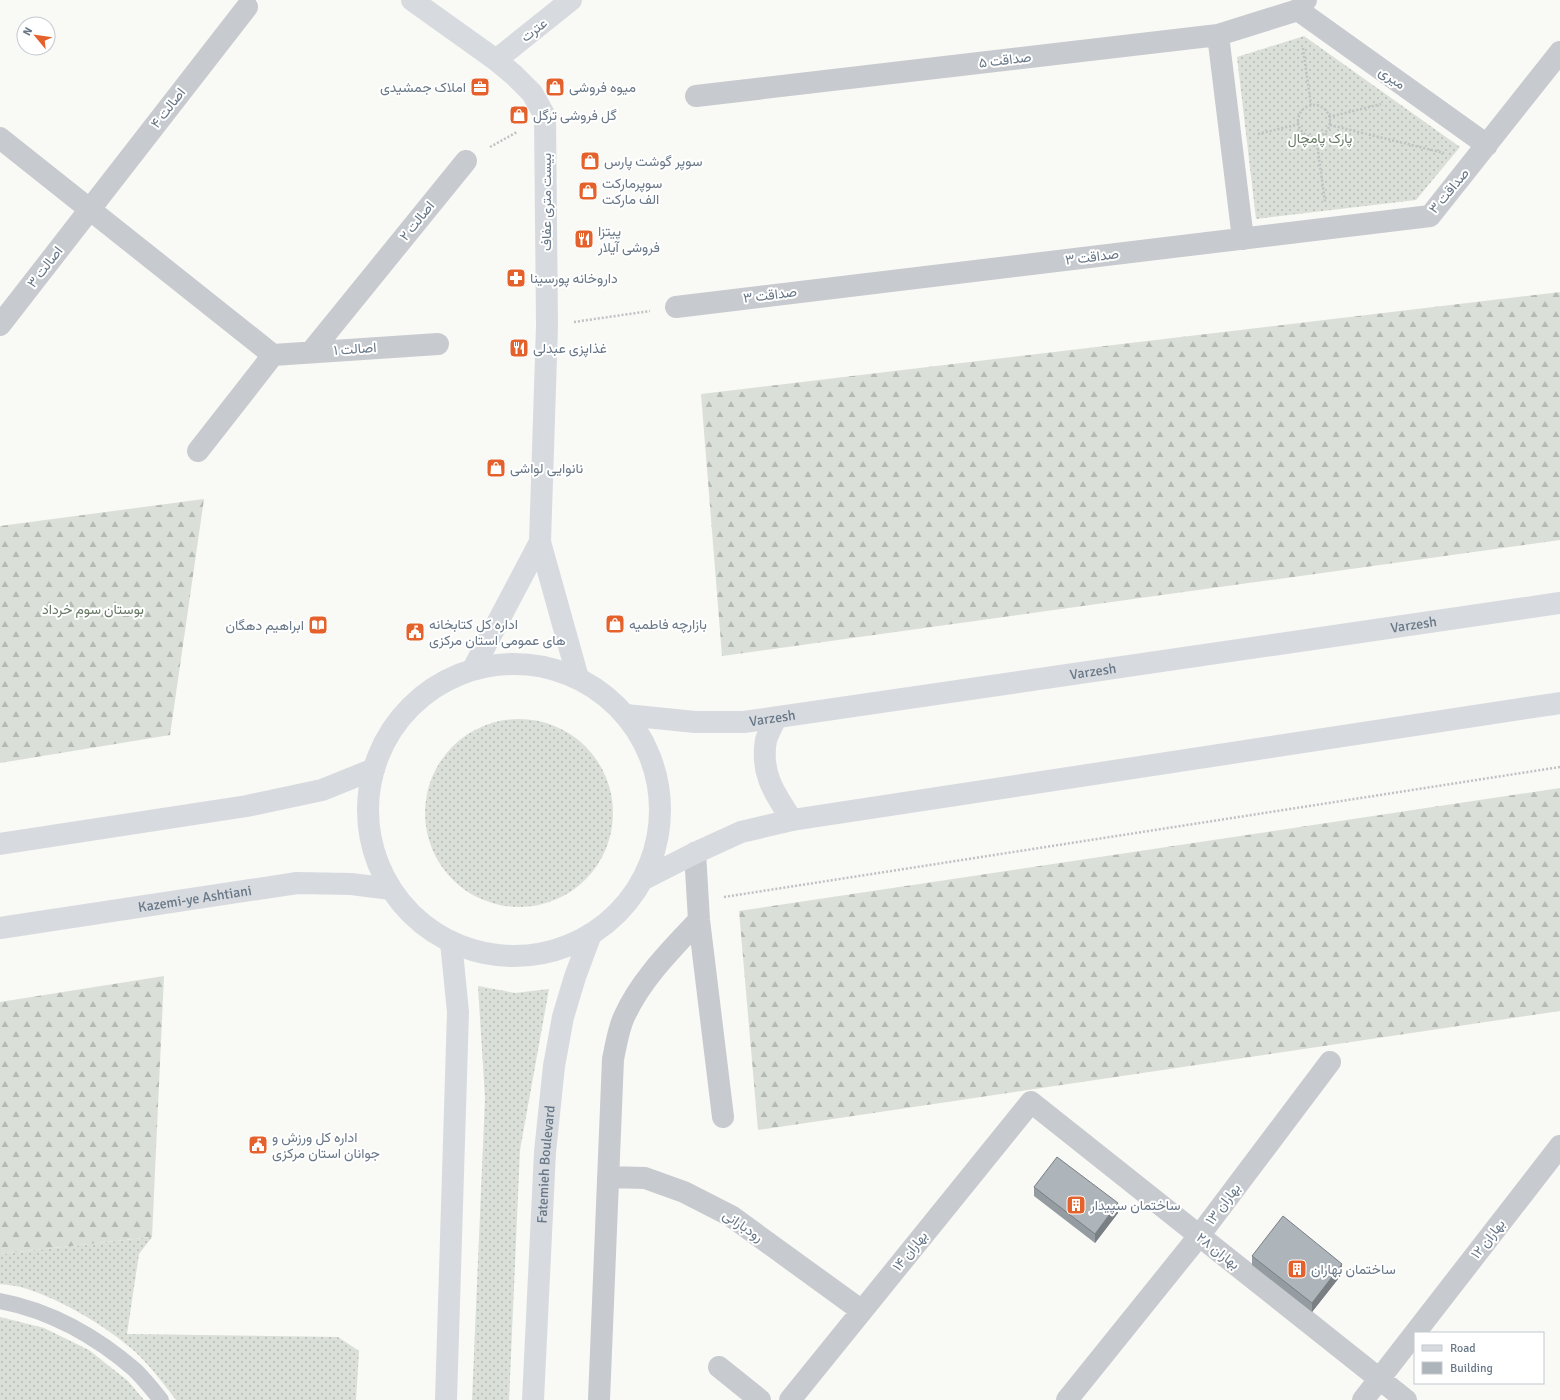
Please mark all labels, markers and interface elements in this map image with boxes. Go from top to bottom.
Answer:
street label: عترت [517,14,551,46]
north arrow [16,16,56,56]
text: N [20,25,35,38]
street label: صداقت ۵ [978,48,1033,72]
street label: میری [1376,63,1408,93]
office icon: املاک جمشیدی [469,76,491,98]
shop icon: میوه فروشی [544,76,566,98]
place label: املاک جمشیدی [380,79,466,96]
place label: میوه فروشی [569,79,636,96]
street label: اصالت ۴ [147,84,189,132]
shop icon: گل فروشی ترگل [508,104,530,126]
place label: گل فروشی ترگل [533,107,617,124]
park label: پارک پامچال [1288,130,1352,148]
shop icon: سوپر گوشت پارس [579,150,601,172]
street label: بیست متری عفاف [538,153,555,251]
place label: سوپر گوشت پارس [604,153,702,171]
street label: صداقت ۳ [1425,165,1473,217]
place label: سوپرمارکت الف مارکت [602,175,662,208]
shop icon: سوپرمارکت الف مارکت [577,180,599,202]
street label: اصالت ۲ [396,198,438,244]
place label: پیتزا فروشی آیلار [597,223,660,256]
restaurant icon: پیتزا فروشی آیلار [573,228,595,250]
street label: اصالت ۳ [24,243,66,291]
street label: صداقت ۳ [1064,245,1120,269]
pharmacy icon: داروخانه پورسینا [505,267,527,289]
place label: داروخانه پورسینا [530,270,618,288]
street label: صداقت ۳ [742,283,798,307]
restaurant icon: غذاپزی عبدلی [508,337,530,359]
street label: اصالت ۱ [333,339,377,359]
place label: غذاپزی عبدلی [533,340,607,358]
shop icon: نانوایی لواشی [485,457,507,479]
place label: نانوایی لواشی [510,460,583,477]
park label: بوستان سوم خرداد [42,601,144,618]
shop icon: بازارچه فاطمیه [604,613,626,635]
street label: Varzesh [1389,613,1438,636]
library icon: ابراهیم دهگان [307,614,329,636]
place label: اداره کل کتابخانه های عمومی استان مرکزی [429,616,566,649]
place label: بازارچه فاطمیه [629,616,707,634]
place label: ابراهیم دهگان [225,617,304,634]
public building icon: اداره کل کتابخانه های عمومی استان مرکزی [404,621,426,643]
street label: Varzesh [1069,659,1117,683]
street label: Varzesh [748,706,797,730]
street label: Kazemi-ye Ashtiani [137,882,253,915]
street label: Fatemieh Boulevard [533,1104,558,1224]
place label: اداره کل ورزش و جوانان استان مرکزی [272,1129,380,1162]
public building icon: اداره کل ورزش و جوانان استان مرکزی [247,1134,269,1156]
street label: بهاران ۱۳ [1202,1180,1244,1228]
building icon: ساختمان سپیدار [1065,1194,1087,1216]
place label: ساختمان سپیدار [1089,1197,1181,1215]
street label: رودبارانی [719,1206,767,1246]
street label: بهاران ۱۲ [1467,1216,1509,1262]
street label: بهاران ۱۴ [889,1228,931,1274]
street label: بهاران ۲۸ [1193,1229,1243,1273]
building icon: ساختمان بهاران [1286,1258,1308,1280]
place label: ساختمان بهاران [1311,1261,1396,1278]
legend [1414,1332,1544,1384]
text: Road [1450,1341,1476,1356]
text: Building [1450,1361,1493,1376]

